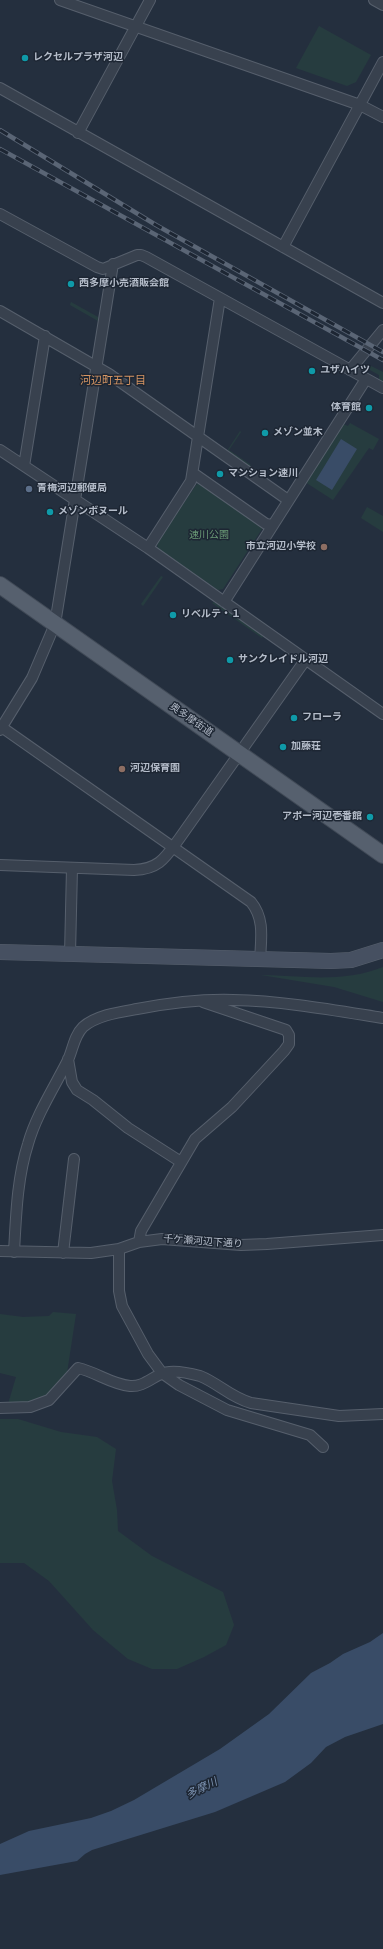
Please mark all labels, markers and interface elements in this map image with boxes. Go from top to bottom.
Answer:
place label: レクセルプラザ河辺 [33,52,123,64]
marker: レクセルプラザ河辺 [20,53,30,63]
place label: 西多摩小売酒販会館 [79,278,169,290]
marker: 西多摩小売酒販会館 [66,279,76,289]
place label: ユザハイツ [320,365,370,377]
marker: ユザハイツ [307,366,317,376]
district label: 河辺町五丁目 [80,374,146,388]
place label: 体育館 [331,402,361,414]
marker: 体育館 [364,403,374,413]
place label: メゾン並木 [273,427,323,439]
marker: メゾン並木 [260,428,270,438]
place label: マンション速川 [228,468,298,480]
marker: マンション速川 [215,469,225,479]
place label: 青梅河辺郵便局 [37,483,107,495]
marker: 青梅河辺郵便局 [24,484,34,494]
place label: メゾンボヌール [58,506,128,518]
marker: メゾンボヌール [45,507,55,517]
park label: 速川公園 [189,530,229,542]
place label: 市立河辺小学校 [246,541,316,553]
marker: 市立河辺小学校 [319,542,329,552]
place label: リベルテ・１ [181,609,241,621]
marker: リベルテ・１ [168,610,178,620]
place label: サンクレイドル河辺 [238,654,328,666]
marker: サンクレイドル河辺 [225,655,235,665]
street label: 奥多摩街道 [167,701,215,739]
place label: フローラ [302,712,342,724]
marker: フローラ [289,713,299,723]
place label: 加藤荘 [291,741,321,753]
marker: 加藤荘 [278,742,288,752]
place label: 河辺保育園 [130,763,180,775]
marker: 河辺保育園 [117,764,127,774]
place label: アポー河辺壱番館 [282,811,362,823]
marker: アポー河辺壱番館 [365,812,375,822]
street label: 千ケ瀬河辺下通り [163,1233,243,1251]
water label: 多摩川 [184,1776,220,1802]

